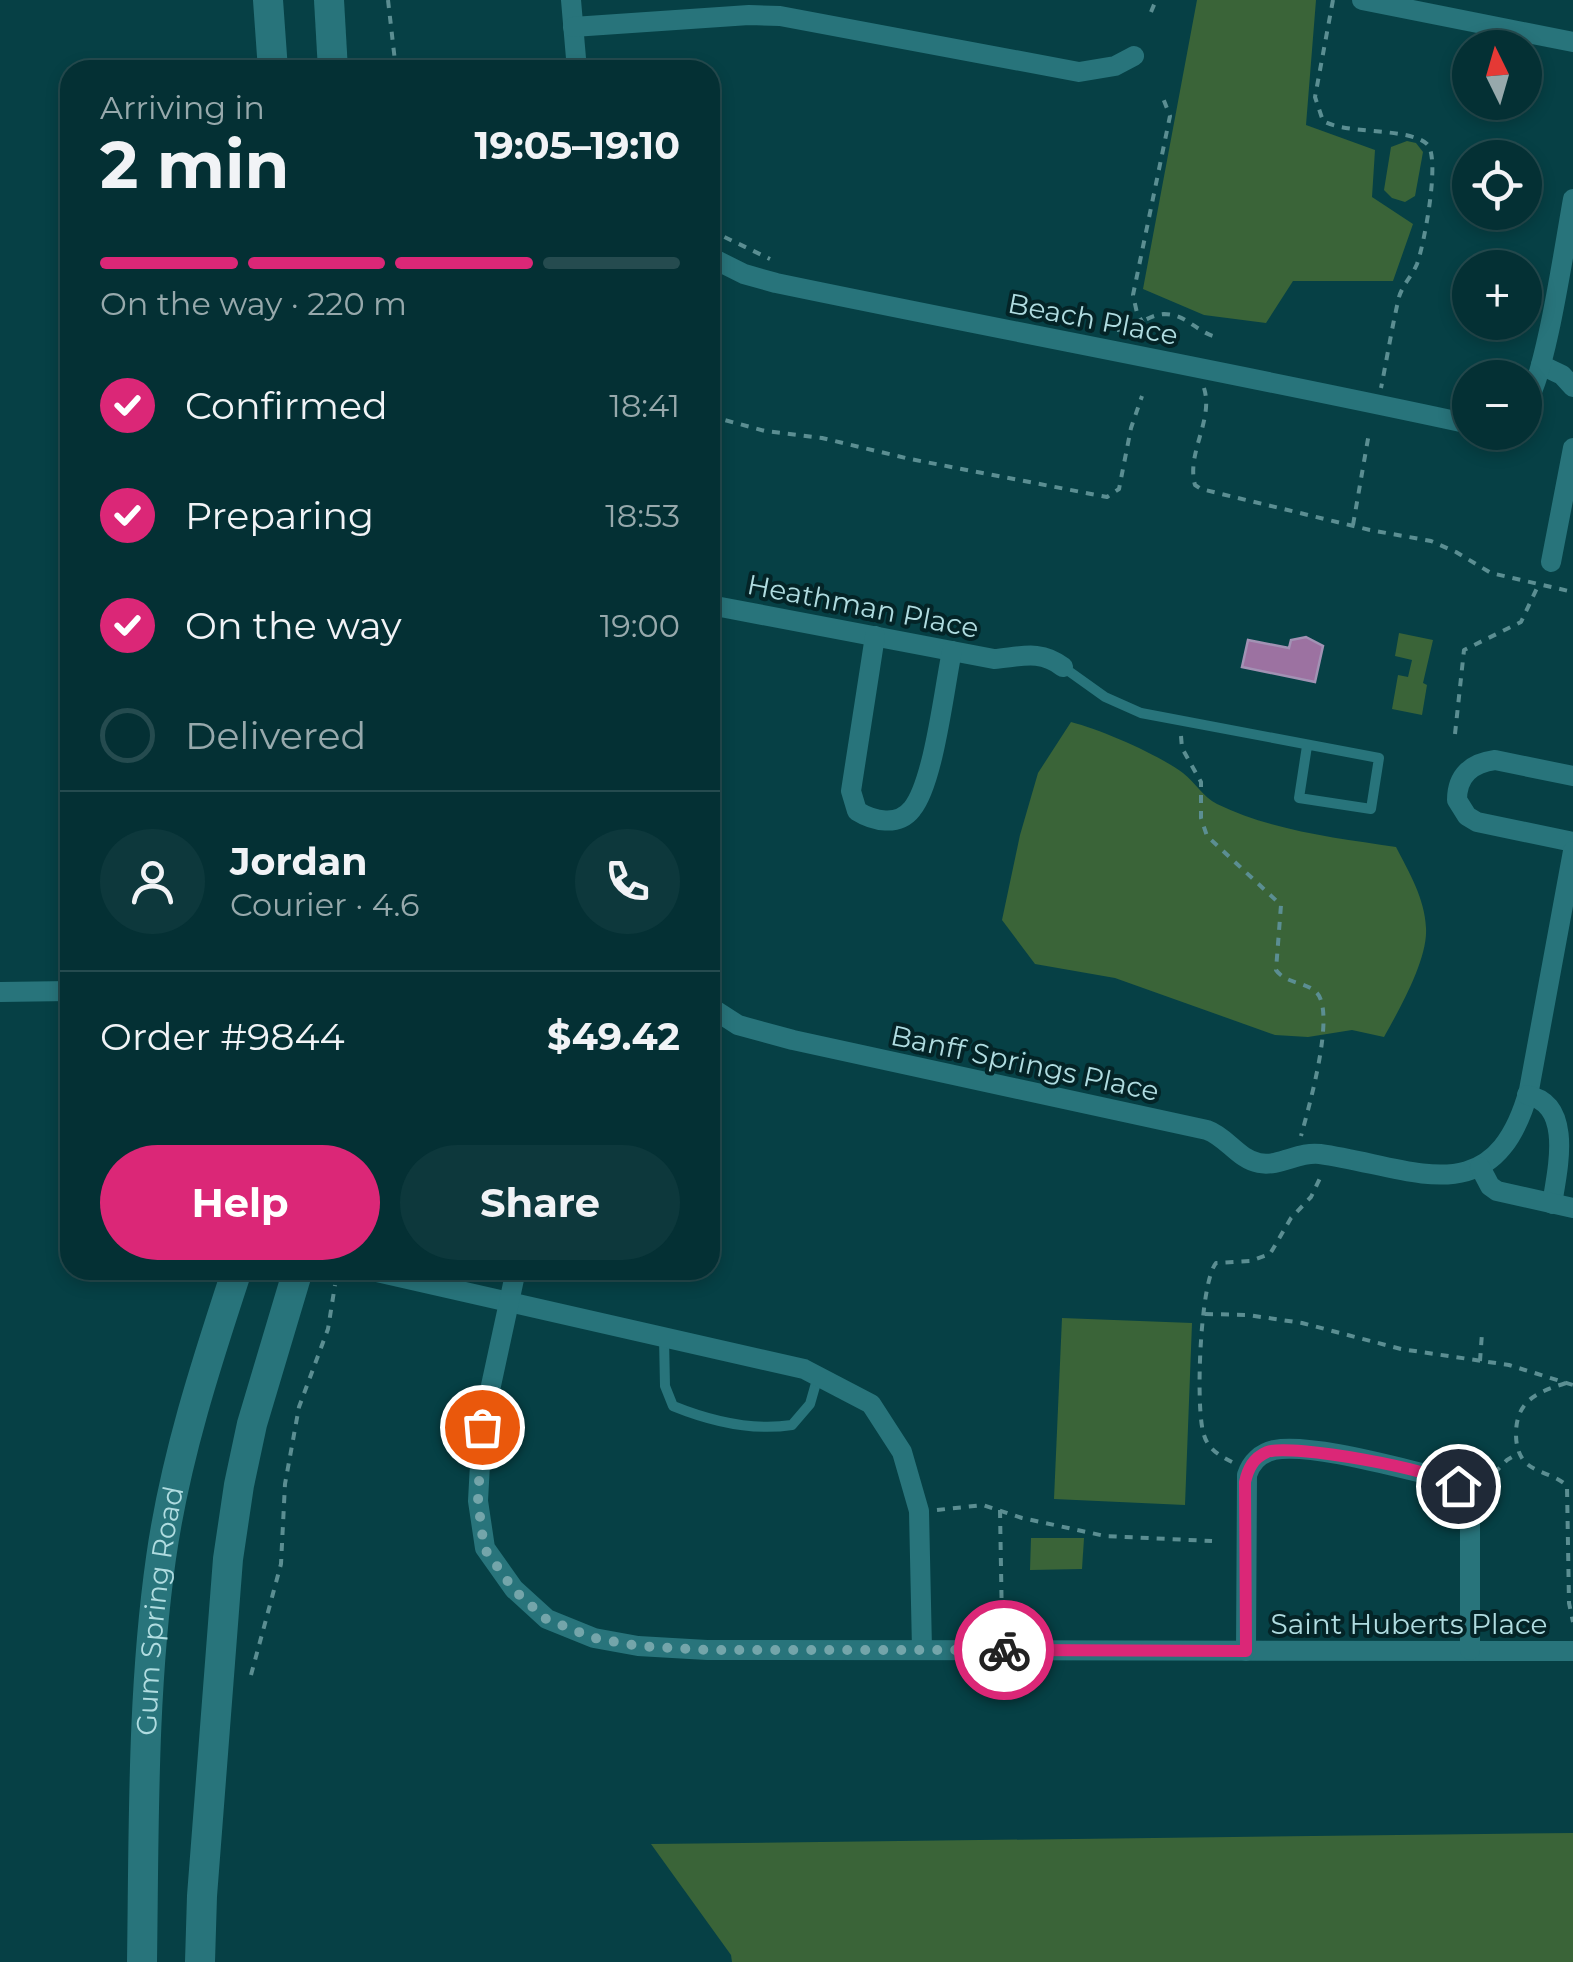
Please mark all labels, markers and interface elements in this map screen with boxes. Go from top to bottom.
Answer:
north arrow [1452,30,1542,120]
map controls [1452,30,1542,450]
text: Arriving in [100,88,265,127]
text: 19:05–19:10 [475,122,680,169]
text: 2 min [100,125,289,204]
button: locate [1452,140,1542,230]
button: + [1452,250,1542,340]
text: On the way · 220 m [100,284,407,323]
street label: Beach Place [1005,286,1181,352]
button: − [1452,360,1542,450]
icon: check [100,378,155,433]
text: Confirmed [185,382,388,429]
text: 18:41 [609,386,680,425]
icon: check [100,488,155,543]
text: Preparing [185,492,374,539]
text: 18:53 [605,496,680,535]
street label: Heathman Place [744,567,982,645]
icon: check [100,598,155,653]
text: On the way [185,602,402,649]
text: 19:00 [600,606,680,645]
text: Delivered [185,712,366,759]
button: person [100,829,205,934]
button: phone [575,829,680,934]
text: Jordan [230,838,368,885]
text: Courier · 4.6 [230,885,419,924]
text: Order #9844 [100,1013,345,1060]
text: $49.42 [547,1013,680,1060]
street label: Banff Springs Place [888,1018,1162,1108]
button: Help [100,1145,380,1260]
button: Share [400,1145,680,1260]
pin [440,1385,525,1470]
icon: bag [455,1400,510,1455]
pin [1416,1444,1501,1529]
icon: home [1431,1459,1486,1514]
street label: Gum Spring Road [129,1483,191,1736]
courier [954,1600,1054,1700]
street label: Saint Huberts Place [1271,1607,1547,1641]
icon: bike [977,1623,1032,1678]

